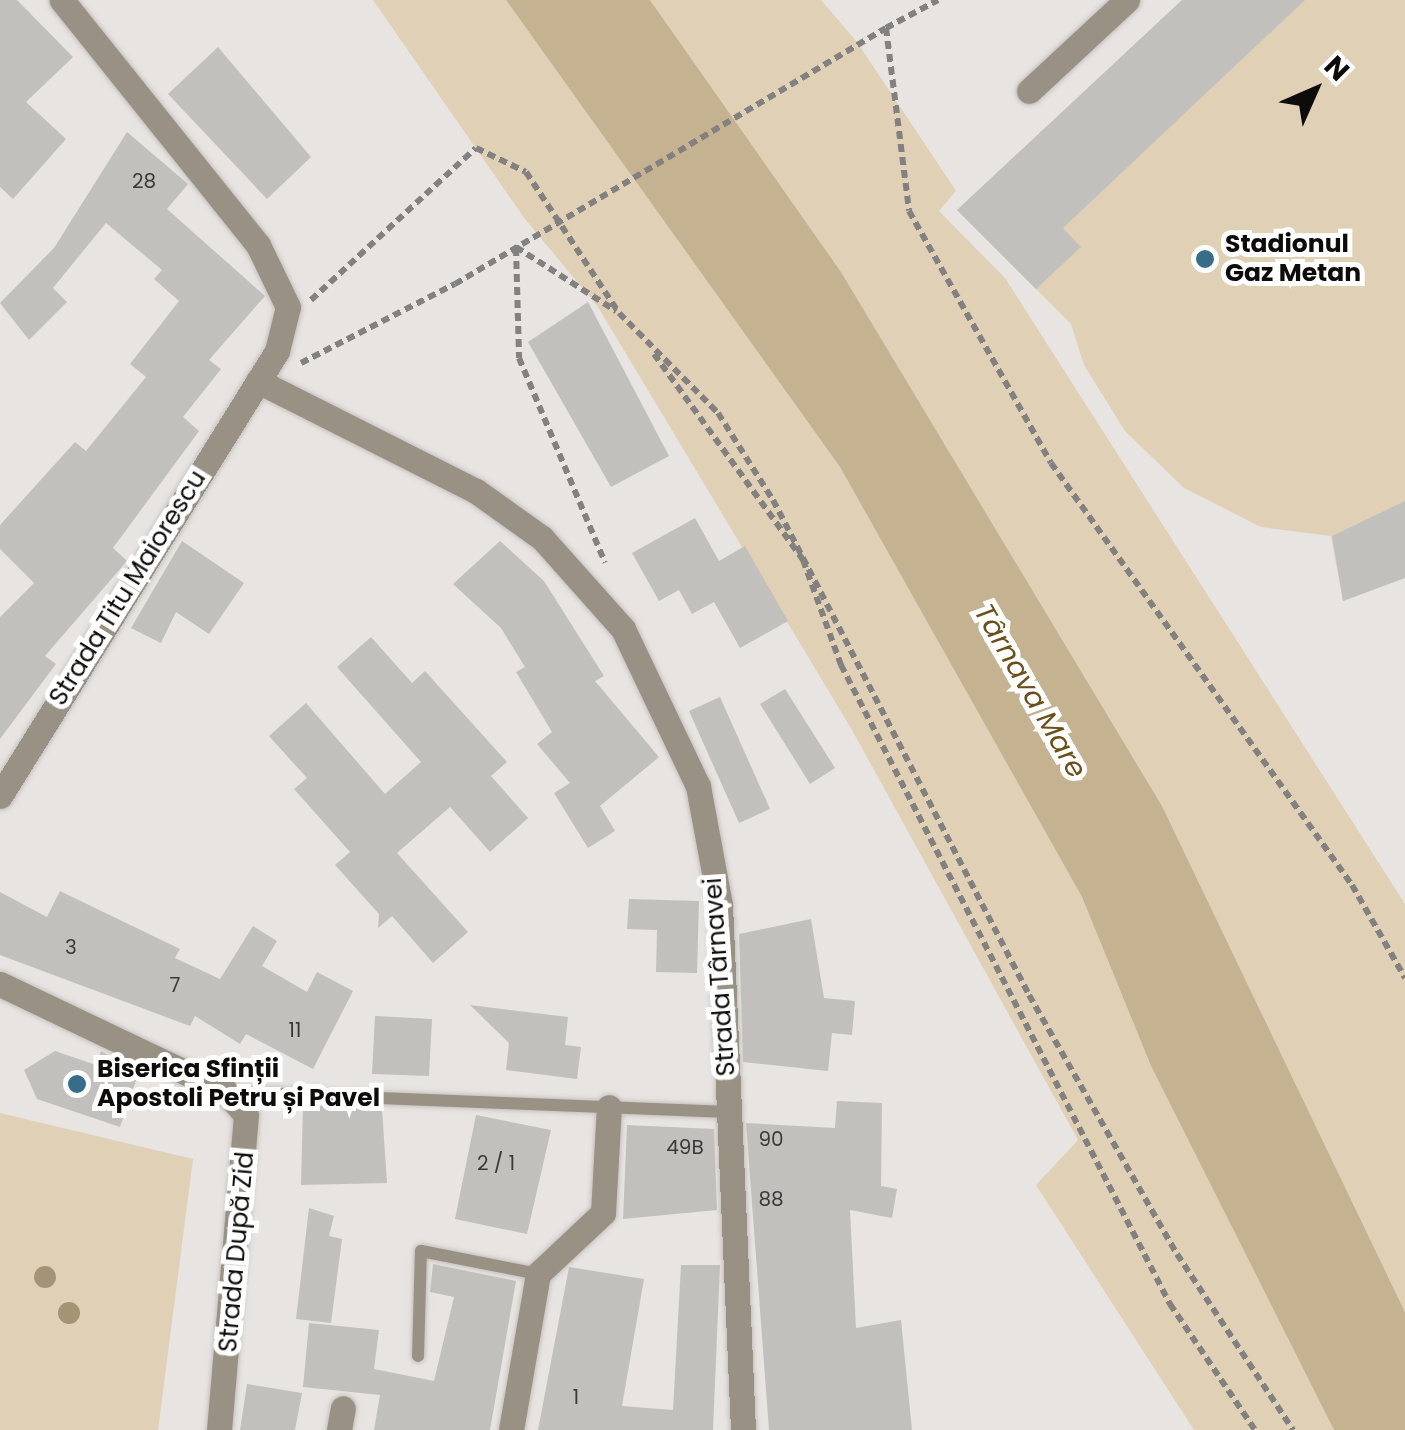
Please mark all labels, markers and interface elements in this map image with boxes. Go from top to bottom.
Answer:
north arrow [1265,40,1365,140]
text: N [1315,47,1358,90]
house number: 28 [132,169,156,193]
place label: Stadionul Gaz Metan [1225,230,1361,289]
marker: Stadionul Gaz Metan [1194,248,1216,270]
street label: Strada Titu Maiorescu [43,465,213,711]
water label: Târnava Mare [967,598,1093,784]
street label: Strada Târnavei [698,877,742,1077]
house number: 3 [65,935,77,959]
house number: 7 [170,973,180,997]
house number: 11 [289,1018,301,1042]
place label: Biserica Sfinții Apostoli Petru și Pavel [97,1055,380,1114]
marker: Biserica Sfinții Apostoli Petru și Pavel [66,1073,88,1095]
house number: 90 [758,1127,784,1151]
house number: 49B [666,1135,704,1159]
street label: Strada După Zid [213,1150,261,1354]
house number: 2 / 1 [477,1151,515,1175]
house number: 88 [758,1187,784,1211]
house number: 1 [573,1385,579,1409]

